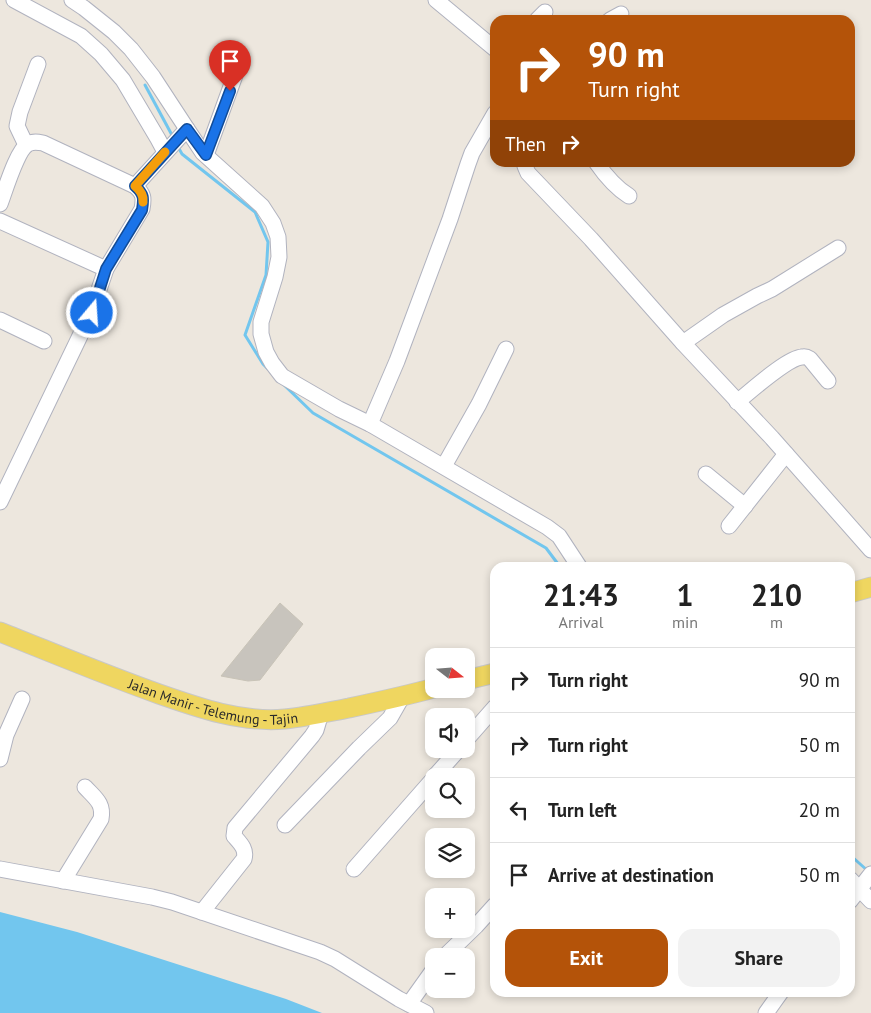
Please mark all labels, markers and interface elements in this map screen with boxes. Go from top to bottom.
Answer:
text: 90 m [588,31,665,77]
icon: right [505,35,570,100]
pin [209,40,251,91]
icon: arrive [216,47,244,75]
text: Turn right [588,75,680,103]
icon: right [556,130,584,158]
text: Then [505,132,546,156]
position arrow [65,286,117,338]
text: 21:43 [543,575,619,614]
text: 1 [677,575,694,614]
text: 210 [751,575,802,614]
text: Arrival [559,612,603,632]
text: min [672,612,698,632]
text: m [770,612,783,632]
north arrow [425,648,475,698]
map controls [425,648,475,998]
icon: right [505,666,533,694]
text: Turn right [548,668,628,692]
text: 90 m [799,668,840,692]
street label: Jalan Manir - Telemung - Tajin [125,674,299,729]
button: sound [425,708,475,758]
icon: right [505,731,533,759]
text: Turn right [548,733,628,757]
text: 50 m [799,733,840,757]
button: search [425,768,475,818]
icon: left [505,796,533,824]
text: Turn left [548,798,617,822]
text: 20 m [799,798,840,822]
button: layers [425,828,475,878]
icon: arrive [505,861,533,889]
text: Arrive at destination [548,863,714,887]
text: 50 m [799,863,840,887]
button: + [425,888,475,938]
button: Exit [505,929,668,987]
button: Share [678,929,840,987]
button: − [425,948,475,998]

